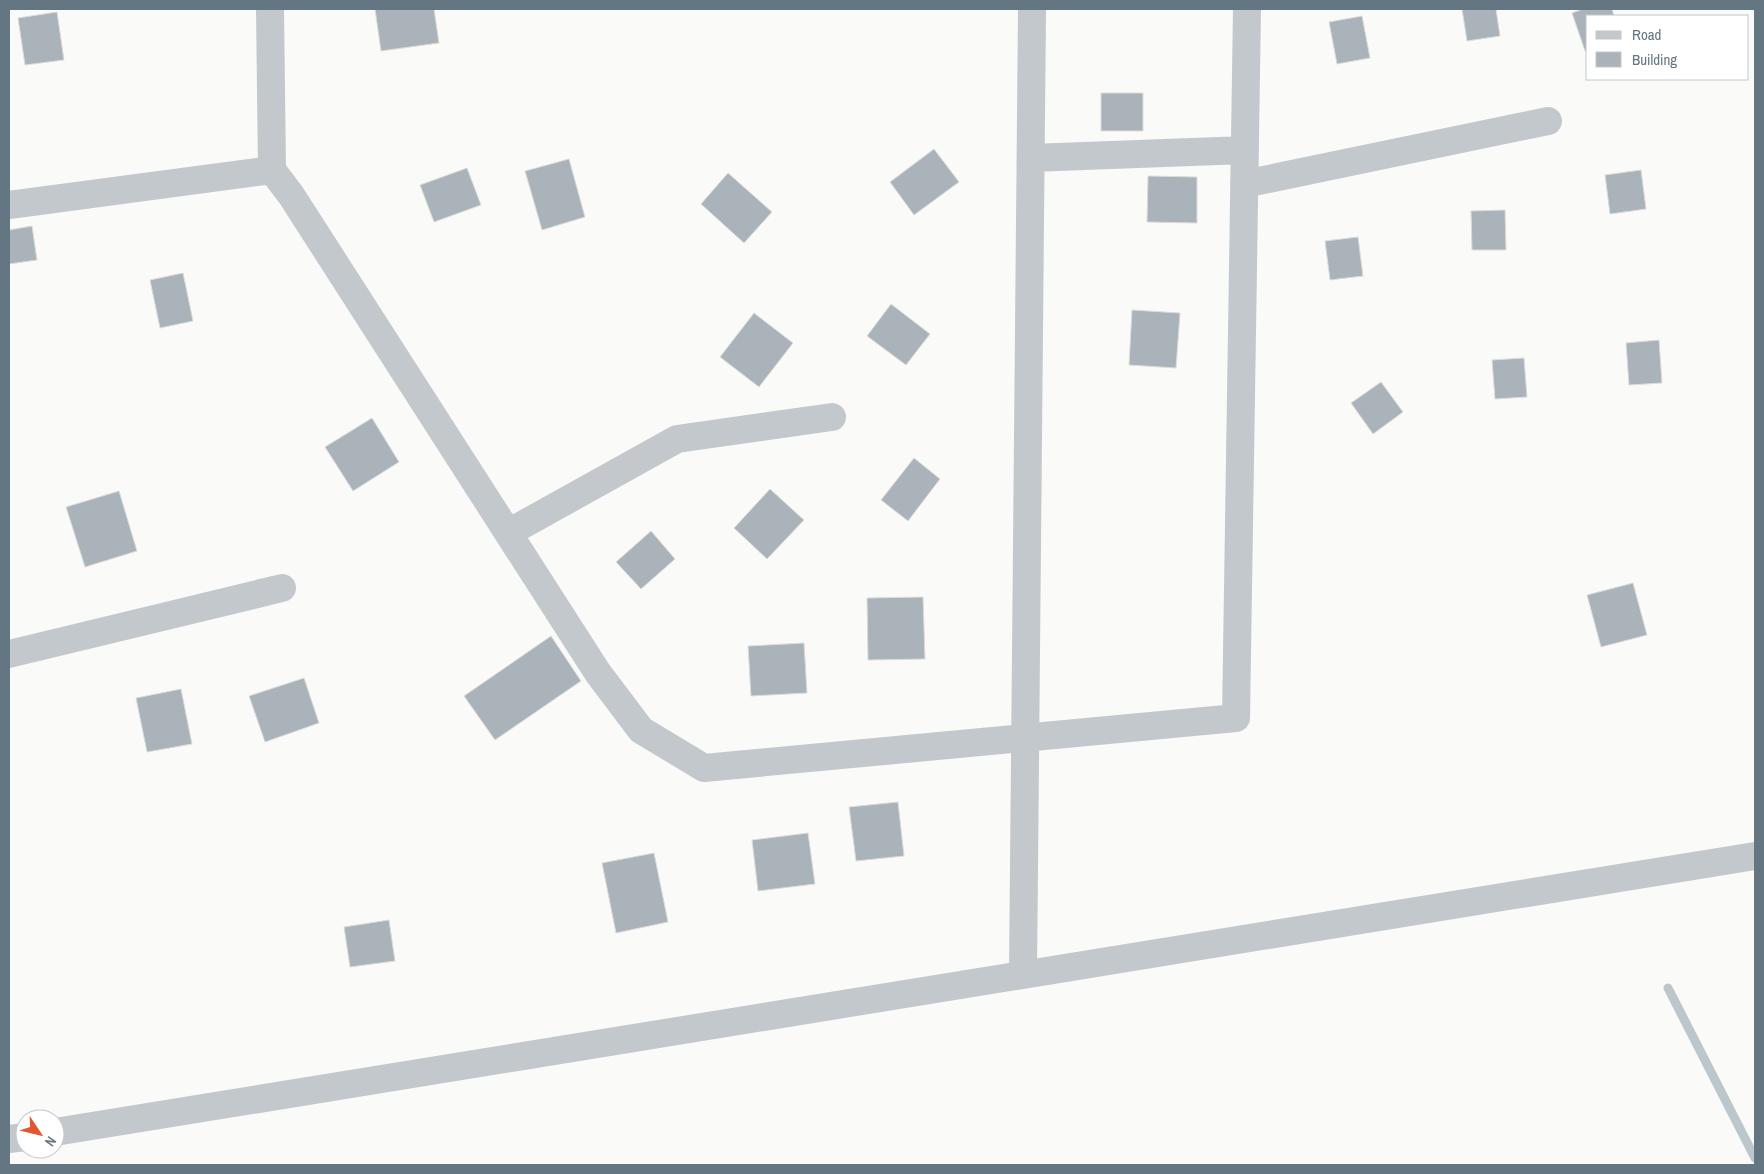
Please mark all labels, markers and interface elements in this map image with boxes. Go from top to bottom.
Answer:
legend [1586,15,1749,80]
text: Road [1632,24,1661,45]
text: Building [1632,49,1677,70]
north arrow [15,1109,65,1159]
text: N [41,1133,60,1150]

